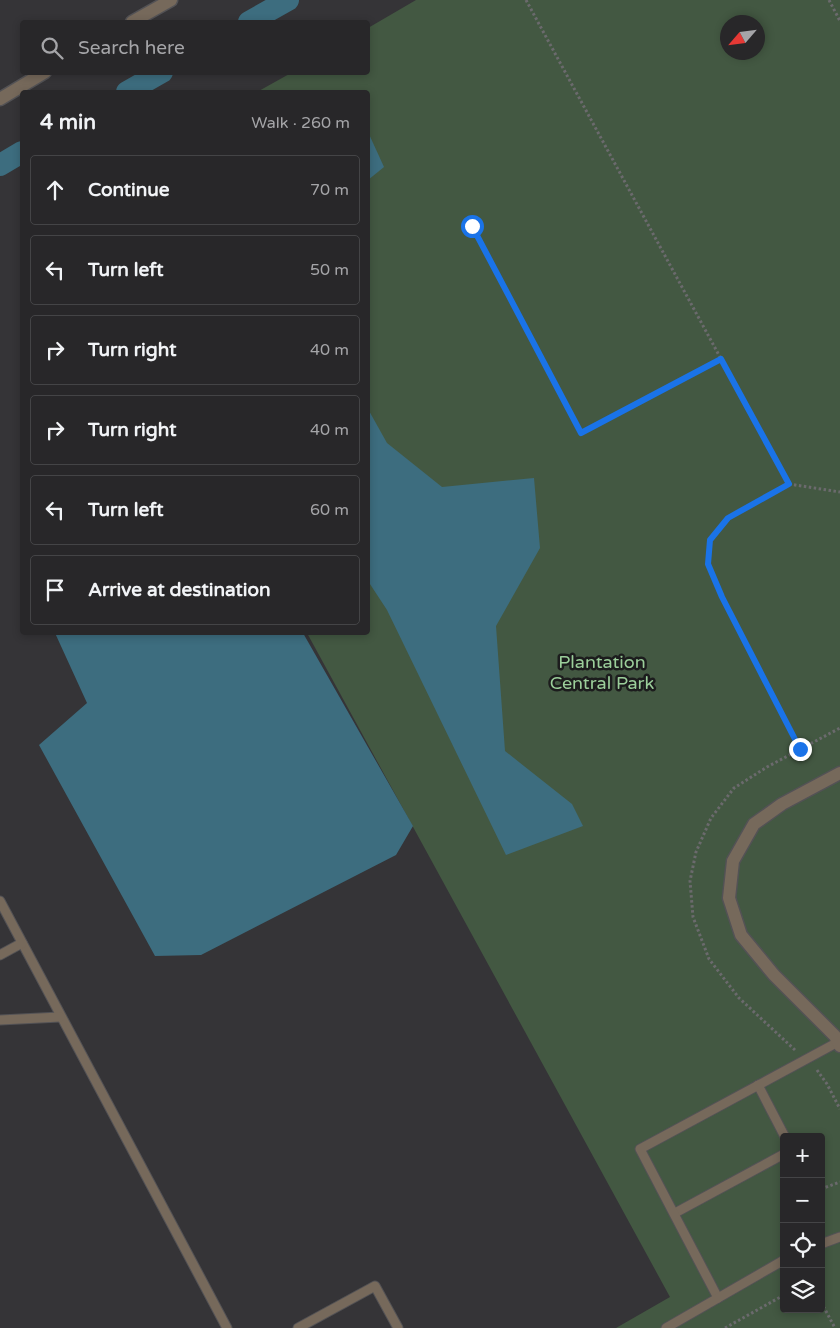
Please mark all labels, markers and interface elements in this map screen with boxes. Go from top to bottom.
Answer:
north arrow [720,15,765,60]
search box [20,20,370,75]
icon: search [38,34,66,62]
text: Search here [78,37,185,59]
text: 4 min [40,110,96,135]
text: Walk · 260 m [251,113,350,133]
icon: ahead [41,176,69,204]
text: Continue [88,179,170,201]
text: 70 m [310,180,349,200]
route start [461,215,484,238]
icon: left [41,256,69,284]
text: Turn left [88,259,164,281]
text: 50 m [310,260,349,280]
icon: right [41,336,69,364]
text: Turn right [88,339,176,361]
text: 40 m [310,340,349,360]
icon: right [41,416,69,444]
text: Turn right [88,419,176,441]
text: 40 m [310,420,349,440]
icon: left [41,496,69,524]
text: Turn left [88,499,164,521]
text: 60 m [310,500,349,520]
icon: arrive [41,576,69,604]
text: Arrive at destination [88,579,271,601]
park label: Plantation Central Park [550,651,655,694]
route end [789,738,812,761]
map controls [780,1133,825,1313]
button: + [780,1133,825,1178]
button: − [780,1178,825,1223]
button: locate [780,1223,825,1268]
button: layers [780,1268,825,1313]

